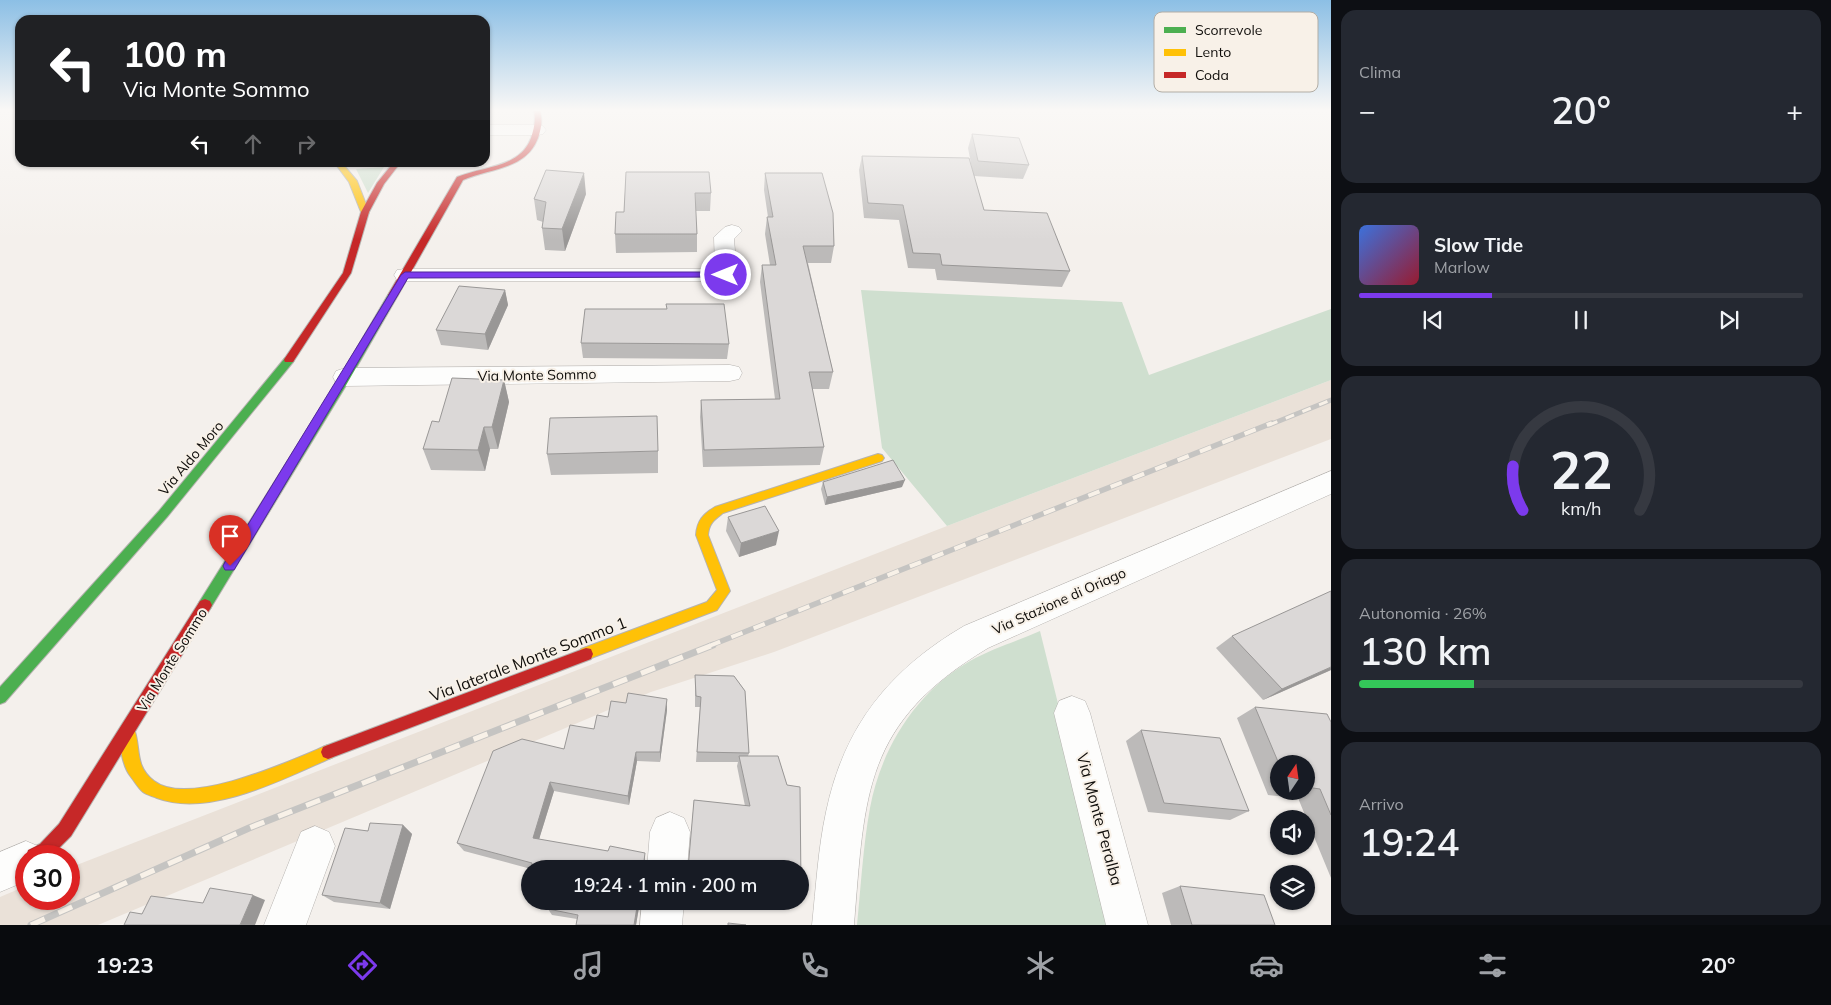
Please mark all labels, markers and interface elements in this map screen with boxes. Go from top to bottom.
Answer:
legend [1154,12,1318,92]
text: Scorrevole [1195,21,1262,39]
text: 100 m [123,32,227,76]
icon: left [40,35,105,100]
text: Lento [1195,43,1231,61]
text: Clima [1359,62,1401,82]
text: Coda [1195,66,1229,84]
text: Via Monte Sommo [123,75,310,103]
text: 20° [1551,86,1611,134]
text: − [1359,93,1376,128]
text: + [1786,93,1803,128]
icon: left [186,130,214,158]
icon: ahead [239,130,267,158]
icon: right [292,130,320,158]
text: Slow Tide [1434,233,1523,257]
position arrow [699,248,751,300]
text: Marlow [1434,257,1490,277]
icon: previous [1419,306,1447,334]
icon: pause [1567,306,1595,334]
icon: next [1715,306,1743,334]
street label: Via Monte Sommo [477,365,597,385]
street label: Via Aldo Moro [155,417,227,499]
text: 22 [1550,437,1612,502]
text: km/h [1561,497,1601,519]
pin [209,515,251,566]
icon: arrive [216,522,244,550]
street label: Via Stazione di Oriago [989,563,1129,639]
text: Autonomia · 26% [1359,603,1487,623]
street label: Via Monte Sommo [133,605,211,715]
street label: Via laterale Monte Sommo 1 [427,612,629,706]
text: 130 km [1359,627,1492,675]
street label: Via Monte Peralba [1073,750,1127,888]
north arrow [1270,755,1315,800]
map controls [1270,755,1315,910]
text: Arrivo [1359,794,1404,814]
button: sound [1270,810,1315,855]
text: 19:24 [1359,818,1459,866]
speed limit sign: 30 [15,845,80,910]
button: layers [1270,865,1315,910]
text: 19:24 · 1 min · 200 m [572,873,758,897]
icon: directions [345,948,380,983]
icon: music [571,948,606,983]
icon: phone [797,948,832,983]
icon: climate [1023,948,1058,983]
icon: car [1249,948,1284,983]
icon: filters [1475,948,1510,983]
text: 19:23 [95,951,154,979]
text: 20° [1701,951,1735,979]

